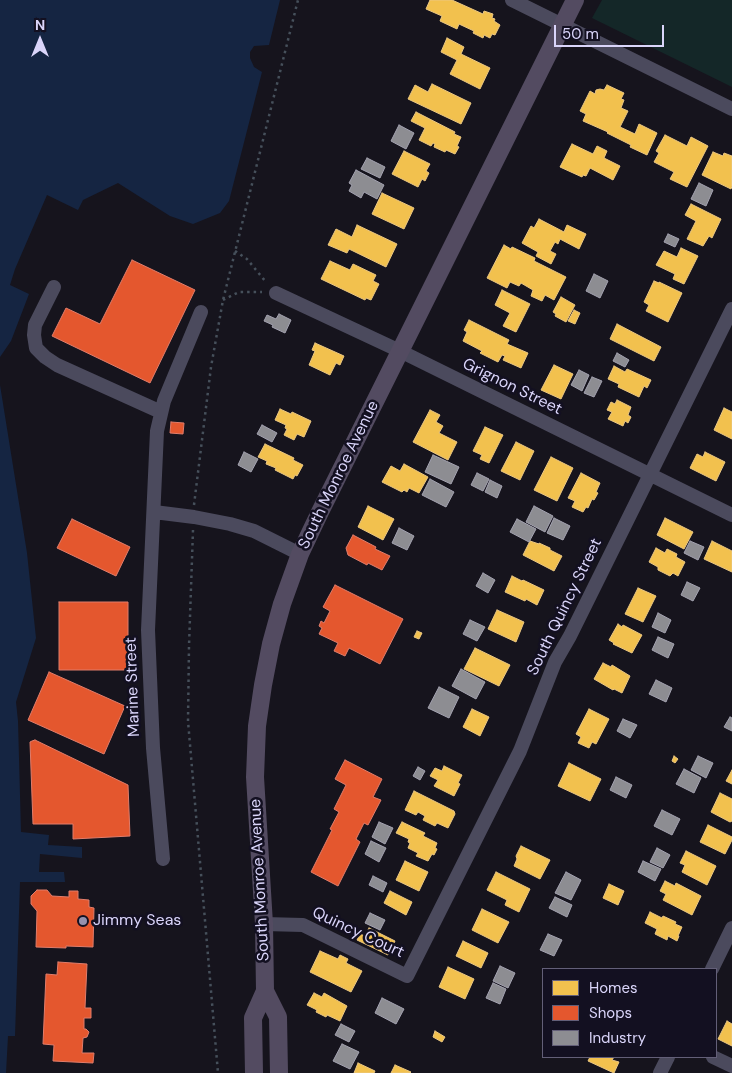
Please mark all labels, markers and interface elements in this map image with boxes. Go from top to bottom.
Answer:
north arrow [15,15,65,65]
scale bar [557,15,667,47]
text: N [35,16,45,34]
text: 50 m [562,24,599,44]
street label: Grignon Street [459,355,565,419]
street label: South Monroe Avenue [295,398,383,552]
street label: South Quincy Street [524,535,606,679]
street label: Marine Street [122,637,144,737]
street label: South Monroe Avenue [246,798,274,962]
street label: Quincy Court [309,903,407,963]
place label: Jimmy Seas [93,911,181,931]
marker: Jimmy Seas [77,915,89,927]
legend [542,968,717,1058]
text: Homes [589,978,638,998]
text: Shops [589,1003,632,1023]
text: Industry [589,1028,646,1048]

